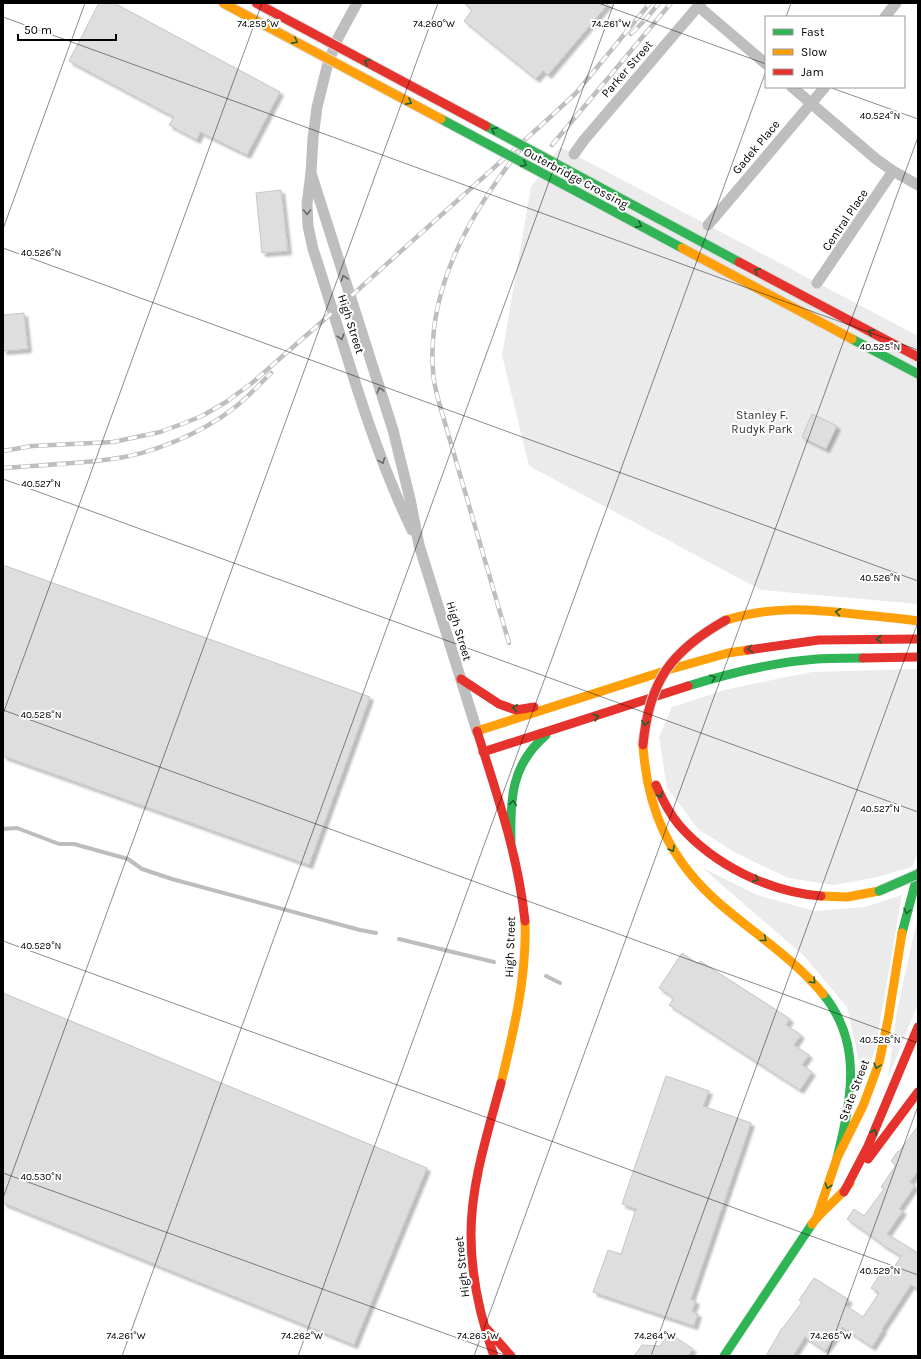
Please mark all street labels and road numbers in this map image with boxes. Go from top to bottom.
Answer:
street label: Parker Street [599,37,656,100]
street label: Gadek Place [729,117,783,177]
street label: Outerbridge Crossing [521,144,631,212]
street label: Central Place [819,186,871,254]
street label: High Street [335,293,367,356]
street label: High Street [443,600,475,663]
street label: High Street [502,916,518,978]
street label: State Street [836,1057,872,1123]
street label: High Street [452,1235,472,1298]

